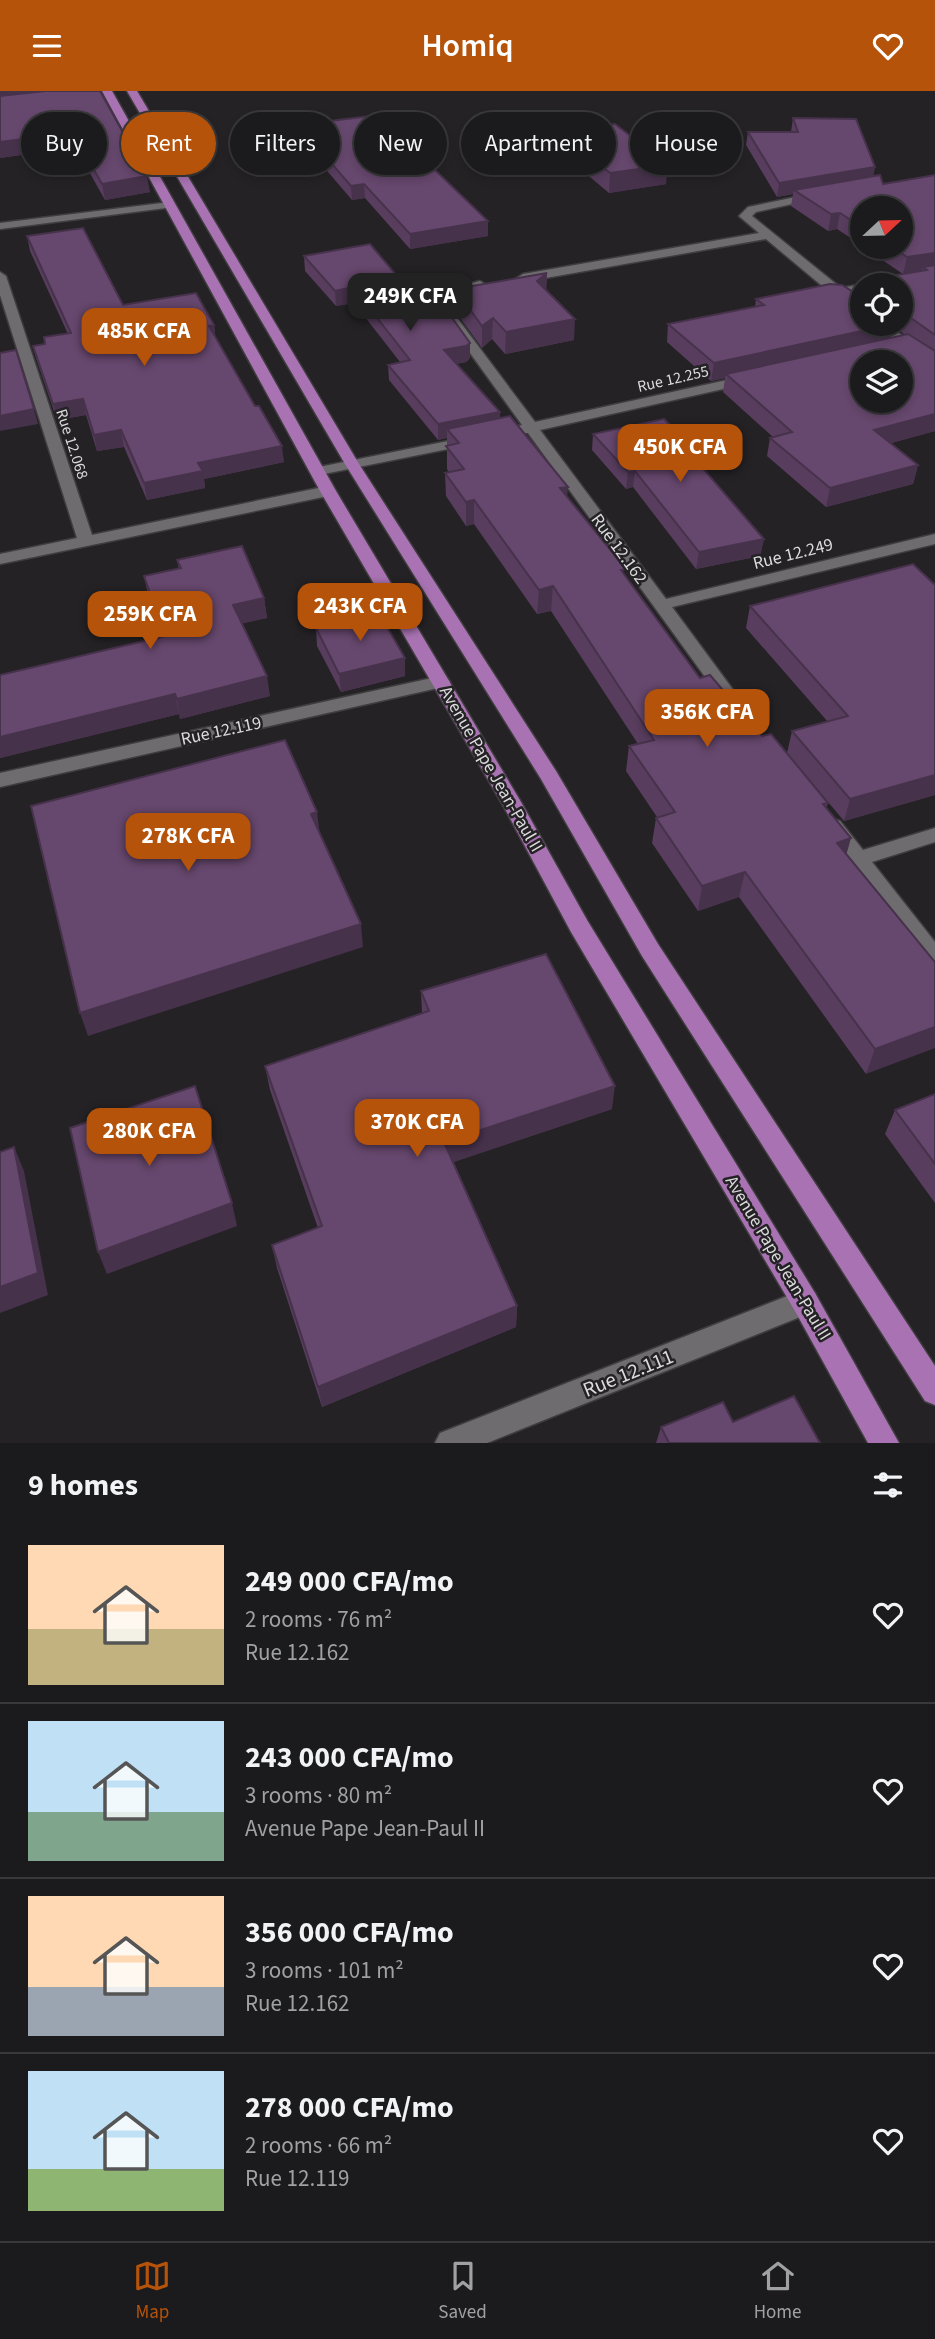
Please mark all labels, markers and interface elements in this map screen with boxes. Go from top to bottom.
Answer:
text: Homiq [421,23,514,69]
icon: menu [28,27,66,65]
icon: heart [869,27,907,65]
chip: Buy [21,112,107,175]
chip: Rent [121,112,216,175]
chip: Filters [230,112,340,175]
chip: New [354,112,447,175]
chip: Apartment [461,112,616,175]
chip: House [630,112,742,175]
north arrow [850,196,914,259]
map controls [850,196,913,413]
pin: 249K CFA [338,273,482,333]
button: locate [850,273,913,336]
text: 249K CFA [364,279,456,312]
pin: 485K CFA [72,309,216,368]
text: 485K CFA [98,314,190,347]
button: layers [850,350,913,413]
street label: Rue 12.255 [635,360,711,398]
street label: Rue 12.068 [50,406,94,482]
pin: 450K CFA [608,425,752,484]
text: 450K CFA [634,430,726,463]
street label: Rue 12.162 [585,509,653,589]
street label: Rue 12.249 [750,532,836,576]
pin: 243K CFA [288,583,432,643]
text: 243K CFA [314,589,406,622]
pin: 259K CFA [78,591,222,651]
text: 259K CFA [104,597,196,630]
street label: Avenue Pape Jean-Paul II [433,681,549,857]
pin: 356K CFA [635,689,779,749]
text: 356K CFA [661,695,753,728]
street label: Rue 12.119 [178,710,264,752]
pin: 278K CFA [116,813,260,873]
text: 278K CFA [142,819,234,852]
pin: 370K CFA [345,1100,489,1159]
text: 370K CFA [371,1105,463,1138]
pin: 280K CFA [77,1109,221,1168]
text: 280K CFA [103,1114,195,1147]
street label: Avenue Pape Jean-Paul II [719,1171,837,1345]
street label: Rue 12.111 [578,1341,678,1405]
text: 9 homes [28,1464,138,1507]
icon: filters [869,1466,907,1504]
text: 249 000 CFA/mo [245,1560,454,1603]
icon: home [84,1573,168,1657]
icon: heart [869,1596,907,1634]
text: 2 rooms · 76 m² [245,1603,392,1636]
text: Rue 12.162 [245,1636,350,1669]
text: 243 000 CFA/mo [245,1736,454,1779]
icon: home [84,1749,168,1833]
icon: heart [869,1772,907,1810]
text: 3 rooms · 80 m² [245,1779,392,1812]
text: Avenue Pape Jean-Paul II [245,1812,485,1845]
text: 356 000 CFA/mo [245,1911,454,1954]
icon: home [84,1924,168,2008]
icon: heart [869,1947,907,1985]
text: 3 rooms · 101 m² [245,1954,404,1987]
text: Rue 12.162 [245,1987,350,2020]
text: 278 000 CFA/mo [245,2086,454,2129]
icon: home [84,2099,168,2183]
icon: heart [869,2122,907,2160]
text: 2 rooms · 66 m² [245,2129,392,2162]
text: Rue 12.119 [245,2162,350,2195]
tab: Map [133,2257,171,2326]
tab: Saved [438,2257,487,2326]
tab: Home [754,2257,802,2326]

